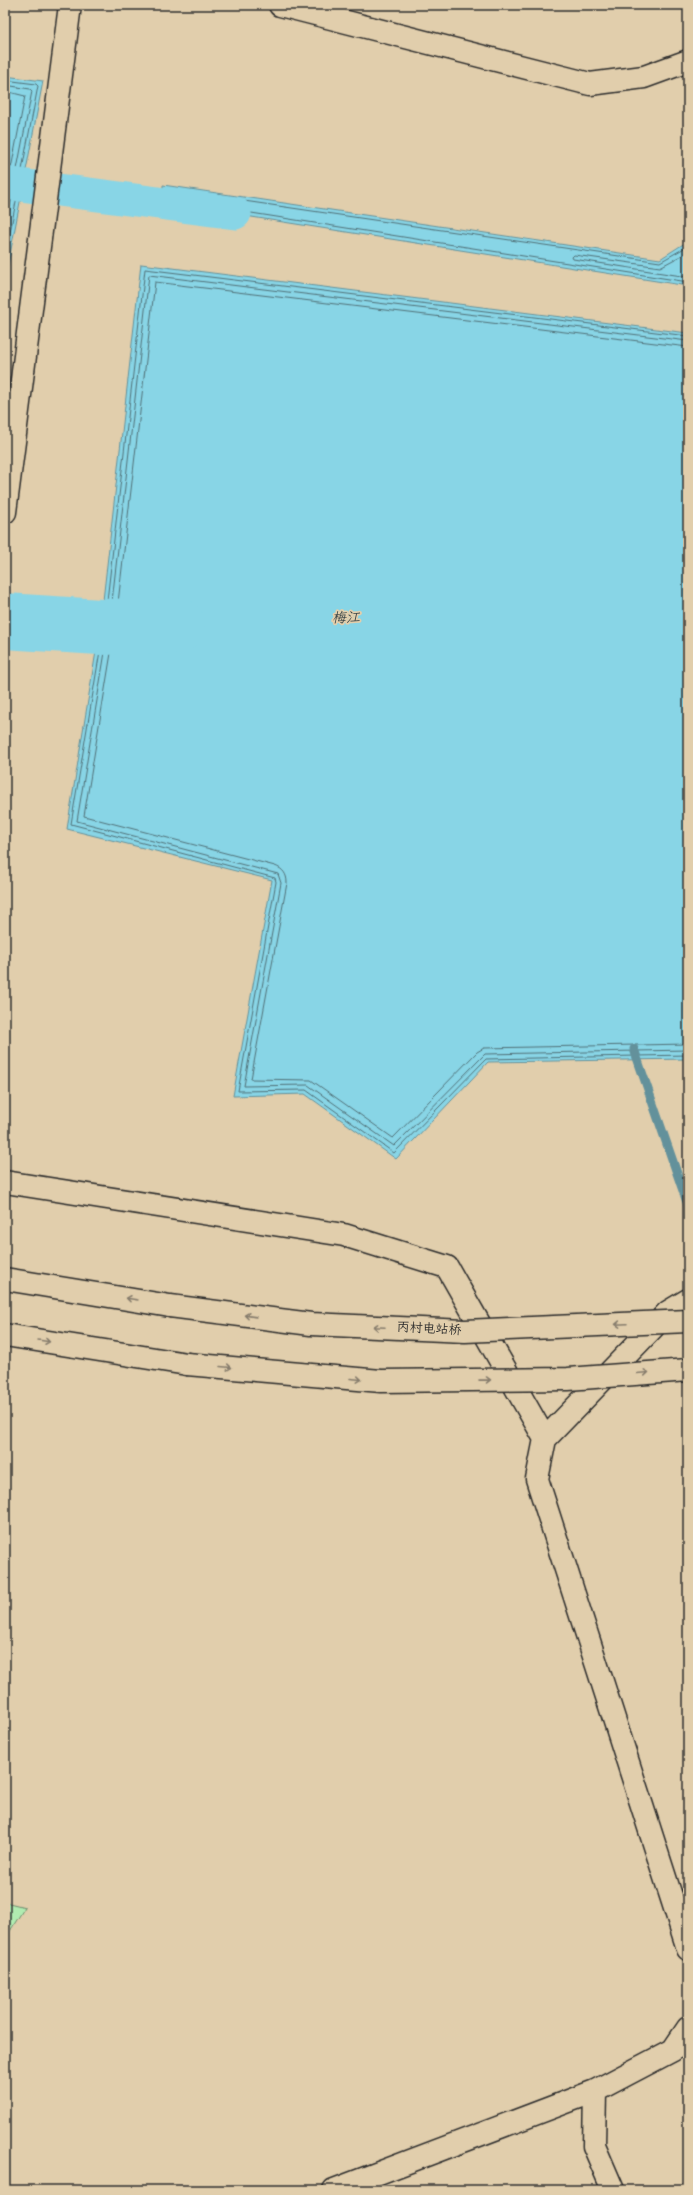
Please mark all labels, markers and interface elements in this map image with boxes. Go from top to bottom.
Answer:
water label: 梅江 [332,608,361,629]
one-way arrow [126,1295,139,1303]
one-way arrow [244,1312,257,1320]
street label: 丙村电站桥 [396,1319,462,1341]
one-way arrow [615,1321,628,1328]
one-way arrow [373,1324,386,1331]
one-way arrow [37,1337,50,1345]
one-way arrow [219,1364,232,1371]
one-way arrow [636,1370,649,1377]
one-way arrow [349,1375,362,1382]
one-way arrow [478,1376,491,1384]

